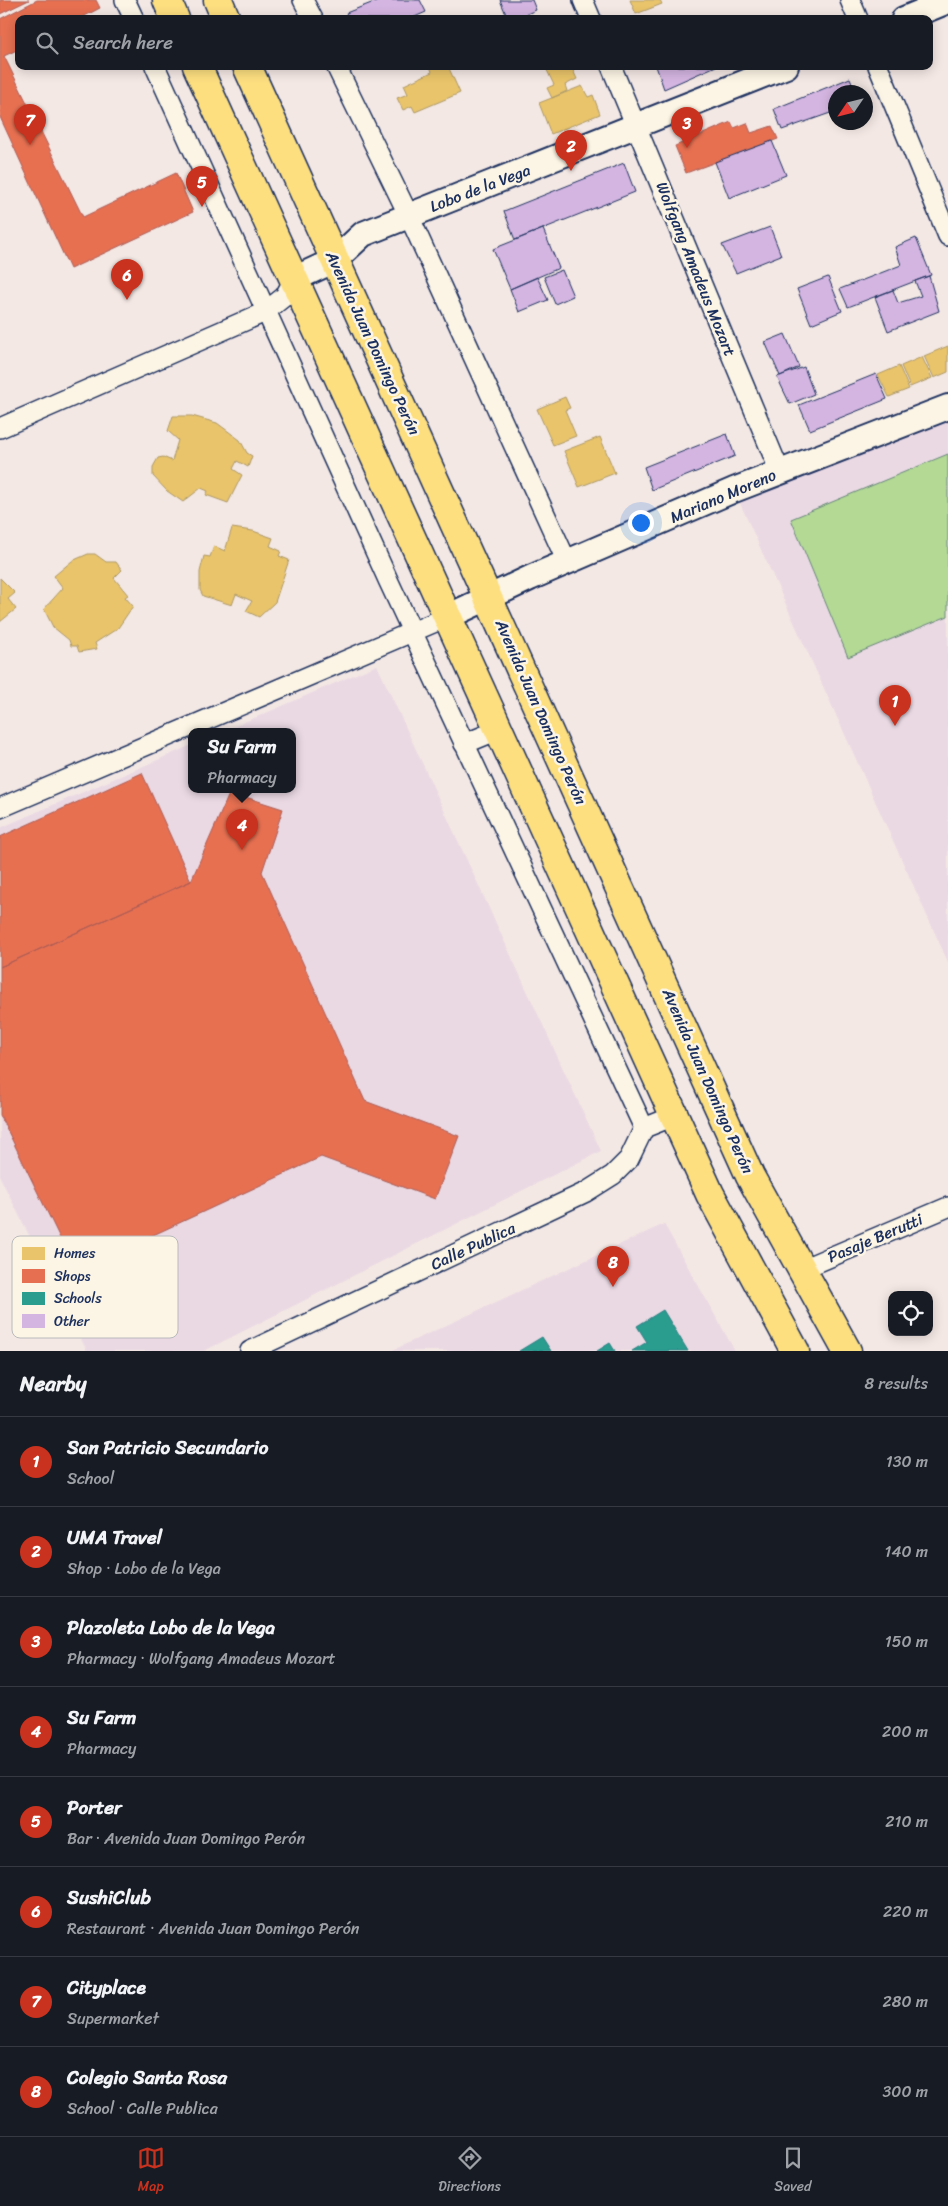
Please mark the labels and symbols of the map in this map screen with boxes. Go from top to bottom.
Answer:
north arrow [828,85,873,130]
pin: 7 [14,104,46,145]
pin: 3 [671,107,703,148]
pin: 2 [555,130,587,171]
street label: Lobo de la Vega [425,155,535,221]
pin: 5 [186,166,218,207]
street label: Wolfgang Amadeus Mozart [648,177,744,361]
street label: Avenida Juan Domingo Perón [317,245,429,440]
pin: 6 [111,259,143,300]
street label: Mariano Moreno [665,461,781,531]
your location [628,510,654,536]
street label: Avenida Juan Domingo Perón [487,613,595,810]
pin: 1 [879,685,911,726]
pin: 4 [226,809,258,850]
street label: Avenida Juan Domingo Perón [654,982,762,1179]
street label: Pasaje Berutti [823,1205,928,1271]
street label: Calle Publica [426,1213,521,1278]
legend [12,1236,178,1338]
text: Homes [54,1241,96,1266]
pin: 8 [597,1246,629,1287]
text: Shops [54,1264,91,1289]
text: Schools [54,1286,102,1311]
text: Other [54,1309,91,1334]

